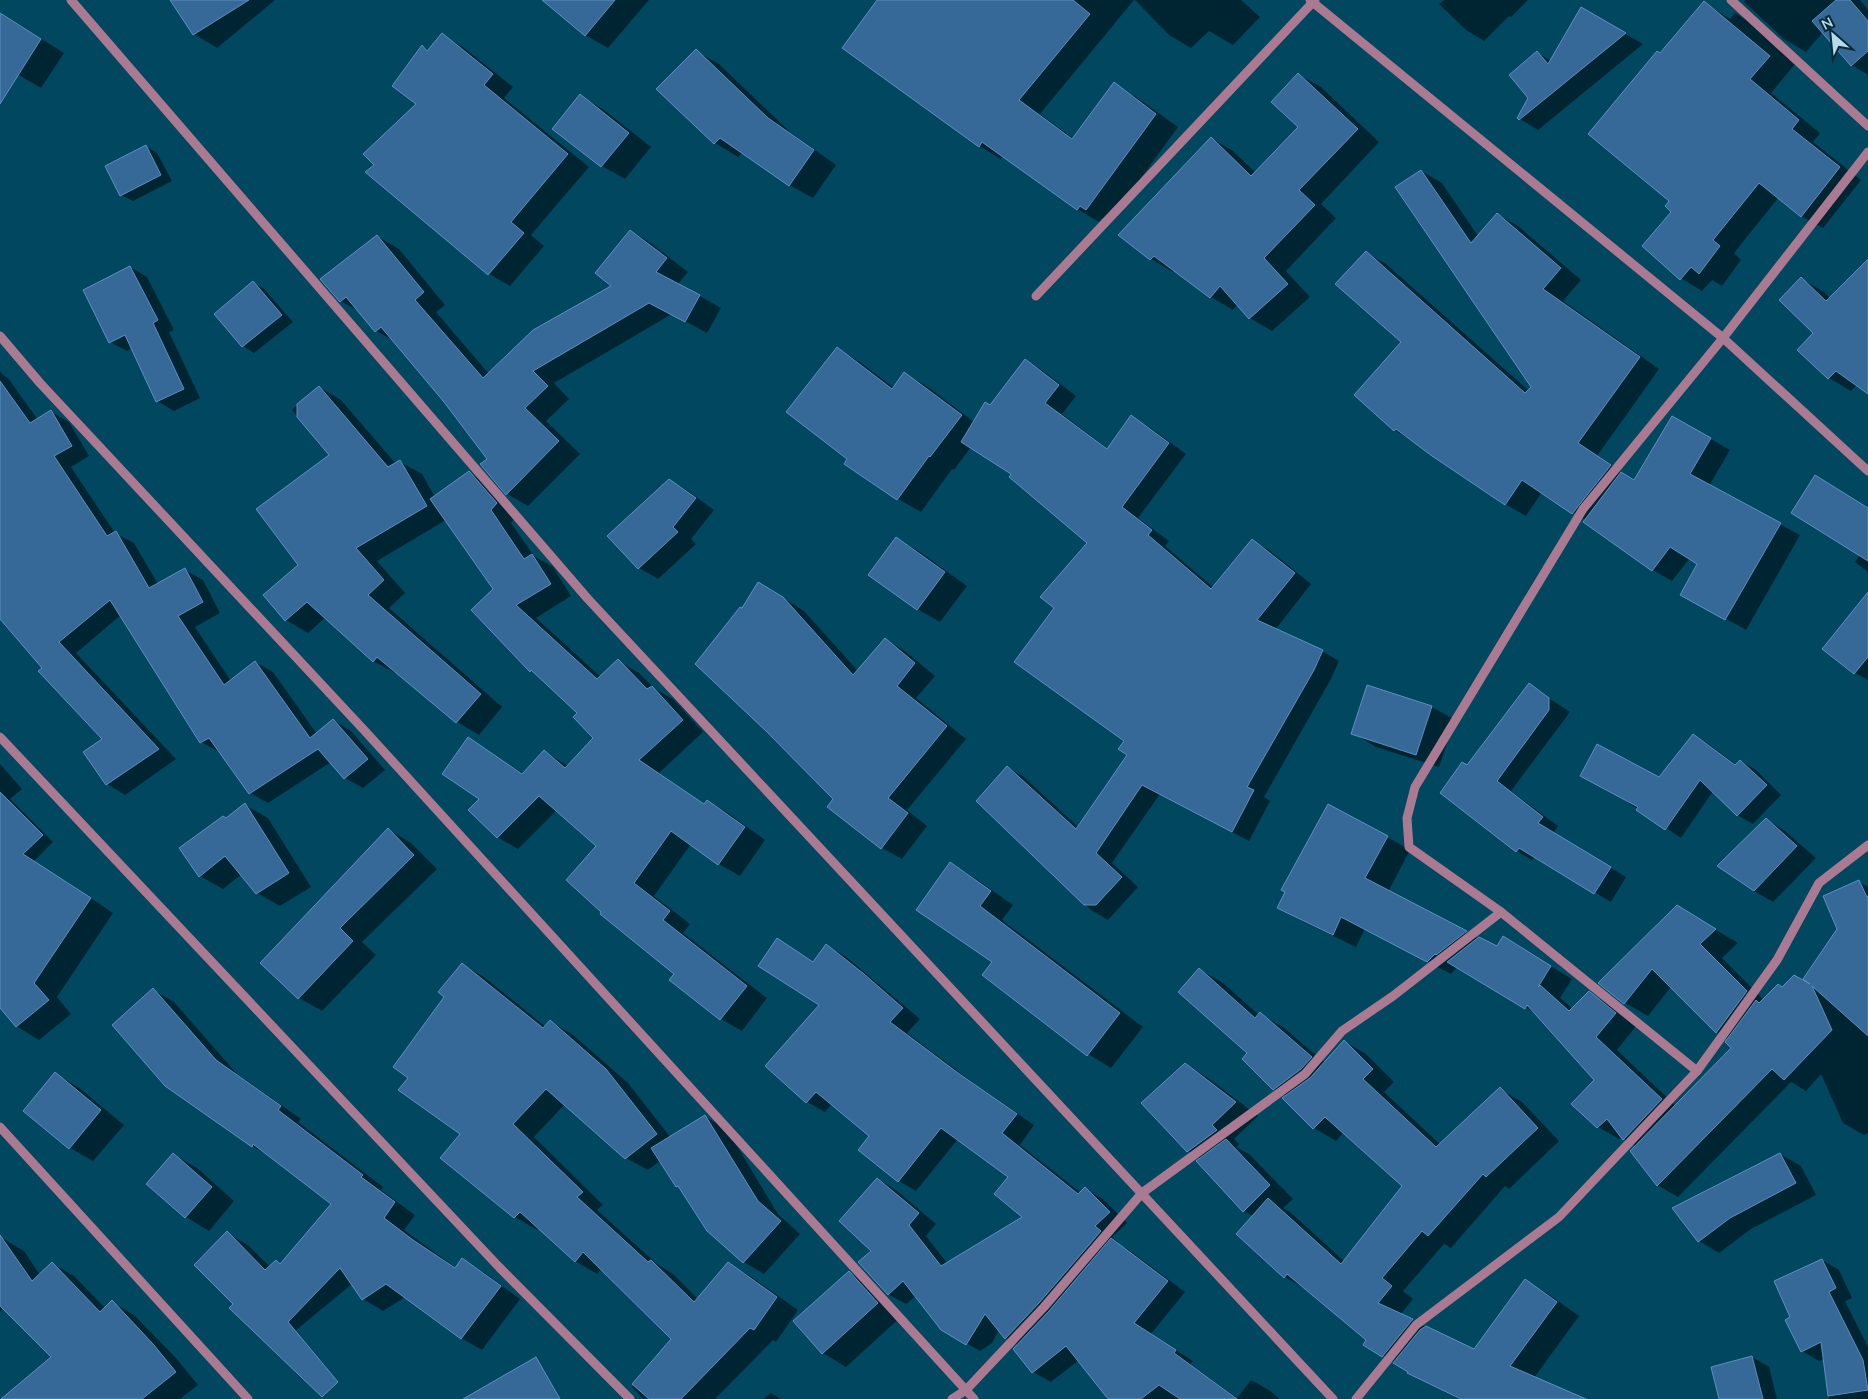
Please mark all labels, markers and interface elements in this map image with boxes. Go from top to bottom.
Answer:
north arrow [1808,10,1858,60]
text: N [1818,13,1836,35]

